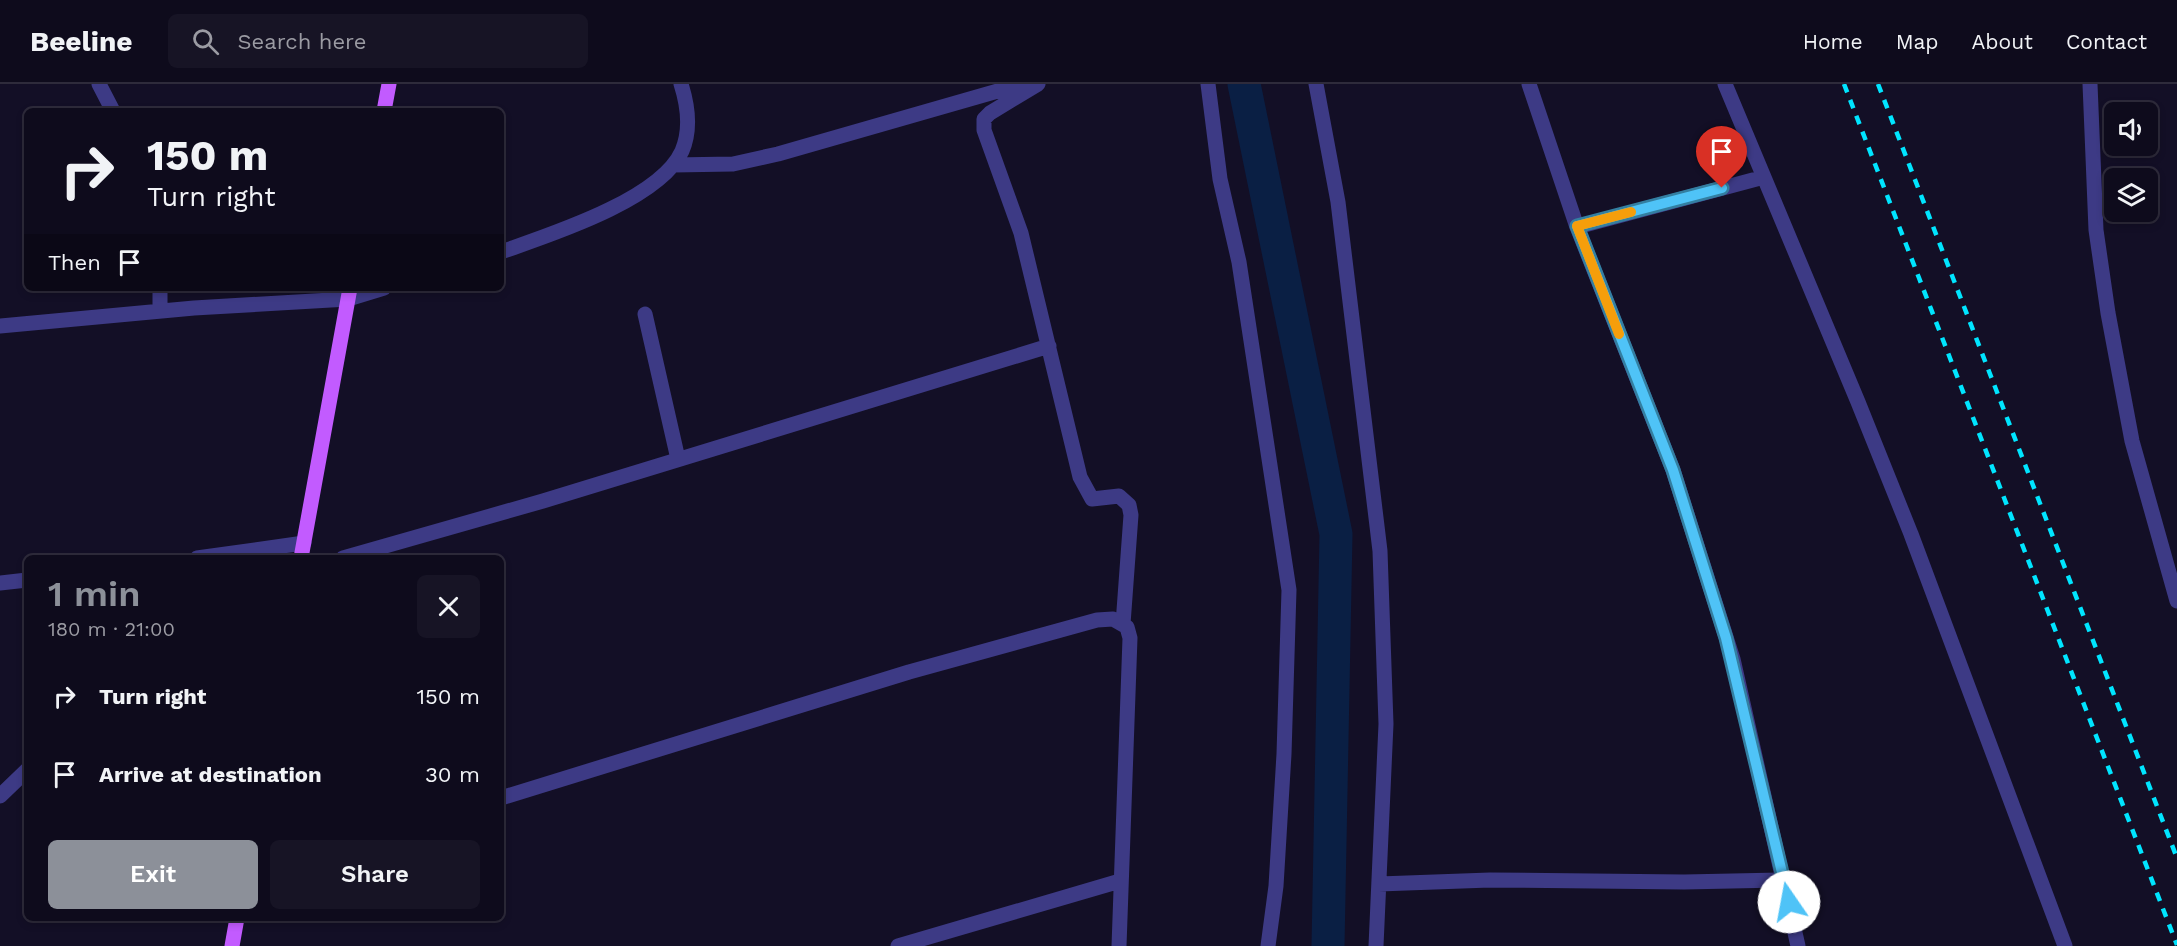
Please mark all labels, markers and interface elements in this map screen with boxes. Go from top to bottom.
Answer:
search box [168,14,588,68]
text: Beeline [30,25,132,58]
icon: search [189,25,222,58]
text: Search here [237,29,366,54]
text: Home [1803,29,1863,54]
text: Map [1896,29,1939,54]
text: About [1972,29,2033,54]
text: Contact [2066,29,2147,54]
map controls [2104,102,2158,222]
button: sound [2104,102,2158,156]
pin [1696,126,1747,188]
text: 150 m [147,131,268,180]
icon: right [48,132,126,210]
icon: arrive [1705,135,1738,168]
button: layers [2104,168,2158,222]
text: Turn right [147,181,276,213]
icon: arrive [113,246,146,279]
text: Then [48,250,101,275]
text: 1 min [48,573,140,615]
button: close [417,575,480,638]
text: 180 m · 21:00 [48,617,175,641]
icon: right [48,680,81,713]
text: Turn right [99,684,206,709]
text: 150 m [416,684,480,709]
icon: arrive [48,758,81,791]
text: Arrive at destination [99,762,322,787]
text: 30 m [425,762,480,787]
button: Exit [48,840,258,909]
button: Share [270,840,480,909]
position arrow [1757,870,1821,934]

